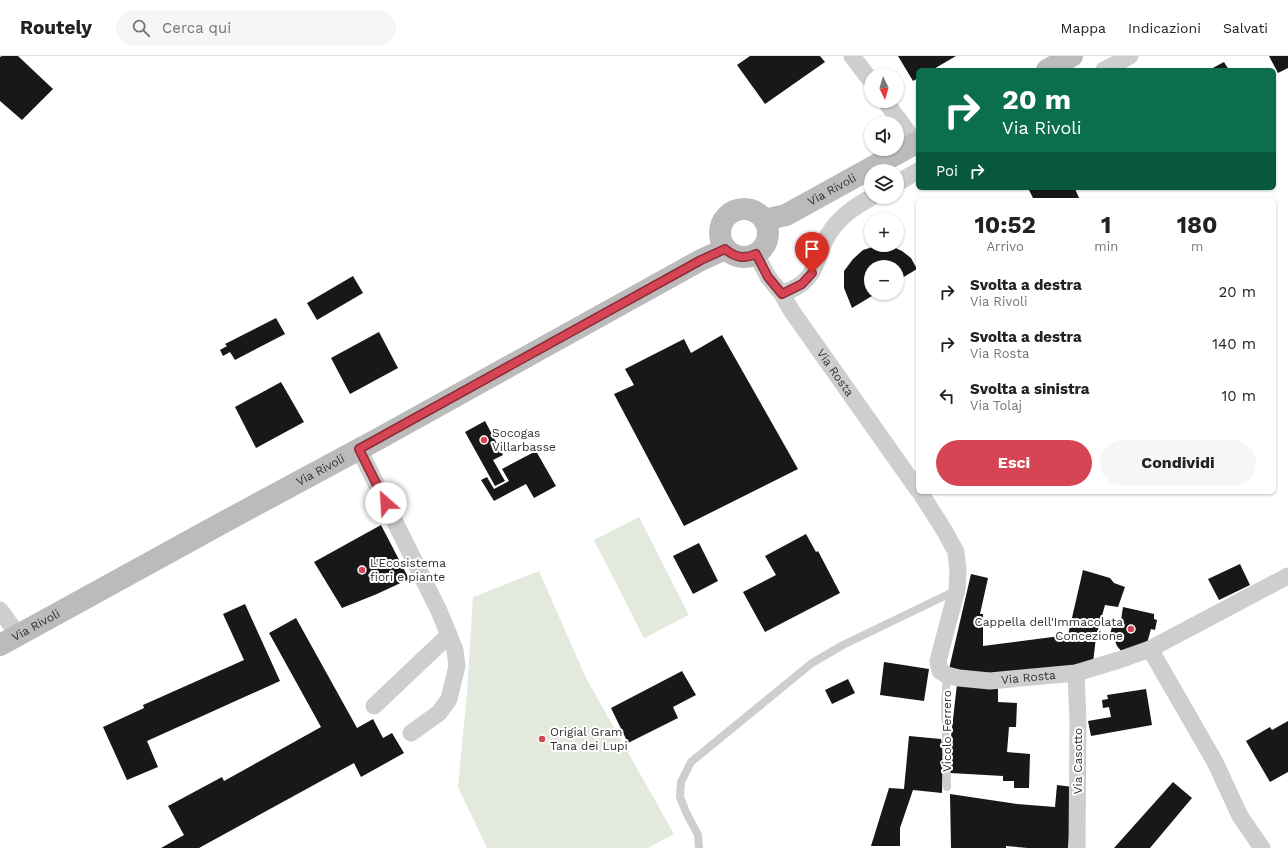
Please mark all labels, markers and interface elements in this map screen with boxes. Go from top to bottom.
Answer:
search box [116,10,396,46]
text: Routely [20,16,92,39]
icon: search [130,17,152,39]
text: Cerca qui [162,19,231,37]
text: Mappa [1061,20,1106,36]
text: Indicazioni [1128,20,1201,36]
text: Salvati [1223,20,1268,36]
north arrow [864,68,904,108]
map controls [864,68,904,300]
text: 20 m [1002,83,1071,116]
icon: right [936,84,988,136]
button: sound [864,116,904,156]
text: Via Rivoli [1002,117,1082,138]
icon: right [966,160,988,182]
text: Poi [936,162,958,180]
button: layers [864,164,904,204]
street label: Via Rivoli [805,171,859,209]
text: 10:52 [974,211,1036,239]
text: 1 [1101,211,1111,239]
text: 180 [1177,211,1218,239]
button: + [864,212,904,252]
pin [795,232,829,273]
icon: arrive [801,238,823,260]
text: Arrivo [987,239,1024,254]
text: min [1094,239,1118,254]
text: m [1191,239,1203,254]
button: − [864,260,904,300]
text: Svolta a destra [970,276,1082,294]
icon: right [936,281,958,303]
text: 20 m [1219,283,1256,301]
text: Via Rivoli [970,294,1027,309]
text: Svolta a destra [970,328,1082,346]
icon: right [936,333,958,355]
text: 140 m [1212,335,1256,353]
street label: Via Rosta [814,346,857,399]
text: Via Rosta [970,346,1029,361]
text: Svolta a sinistra [970,380,1090,398]
icon: left [936,385,958,407]
text: 10 m [1221,387,1256,405]
text: Via Tolaj [970,398,1022,413]
place label: Socogas Villarbasse [492,426,556,454]
marker: Socogas Villarbasse [479,435,489,445]
button: Esci [936,440,1092,486]
button: Condividi [1100,440,1256,486]
street label: Via Rivoli [294,451,347,489]
position arrow [365,482,407,524]
place label: L'Ecosistema fiori e piante [370,556,446,584]
marker: L'Ecosistema fiori e piante [357,565,367,575]
street label: Via Rivoli [9,606,63,644]
place label: Cappella dell'Immacolata Concezione [975,615,1123,643]
marker: Cappella dell'Immacolata Concezione [1126,624,1136,634]
street label: Via Rosta [1001,668,1057,687]
street label: Vicolo Ferrero [940,690,954,772]
place label: Origial Gram Tana dei Lupi [550,725,628,753]
street label: Via Casotto [1071,728,1085,794]
marker: Origial Gram Tana dei Lupi [537,734,547,744]

